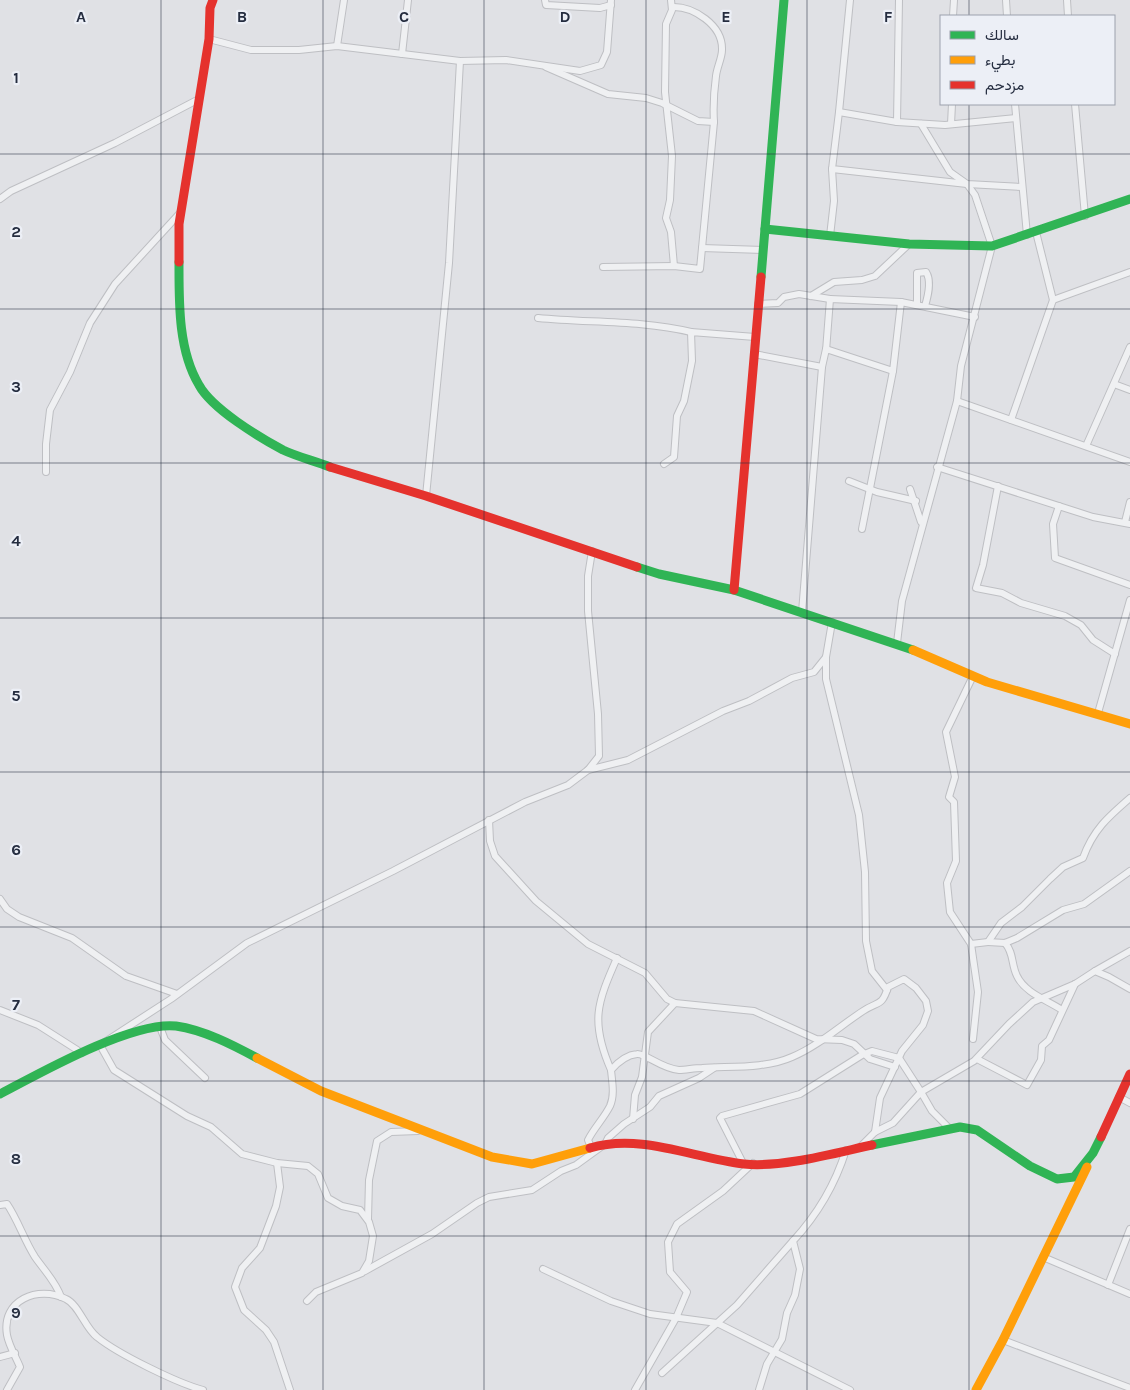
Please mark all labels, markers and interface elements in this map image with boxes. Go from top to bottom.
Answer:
text: A [76,7,86,26]
text: B [237,7,247,26]
text: C [399,7,409,26]
text: D [560,7,571,26]
text: E [721,7,731,26]
text: F [884,7,893,26]
legend [940,15,1115,105]
text: سالك [985,26,1019,44]
text: بطيء [985,51,1015,73]
text: 1 [13,68,19,87]
text: مزدحم [985,76,1024,95]
text: 2 [11,222,21,241]
text: 3 [11,377,21,396]
text: 4 [11,531,21,550]
text: 5 [11,686,21,705]
text: 6 [11,840,21,859]
text: 7 [12,995,20,1014]
text: 8 [11,1149,21,1168]
text: 9 [11,1303,21,1322]

